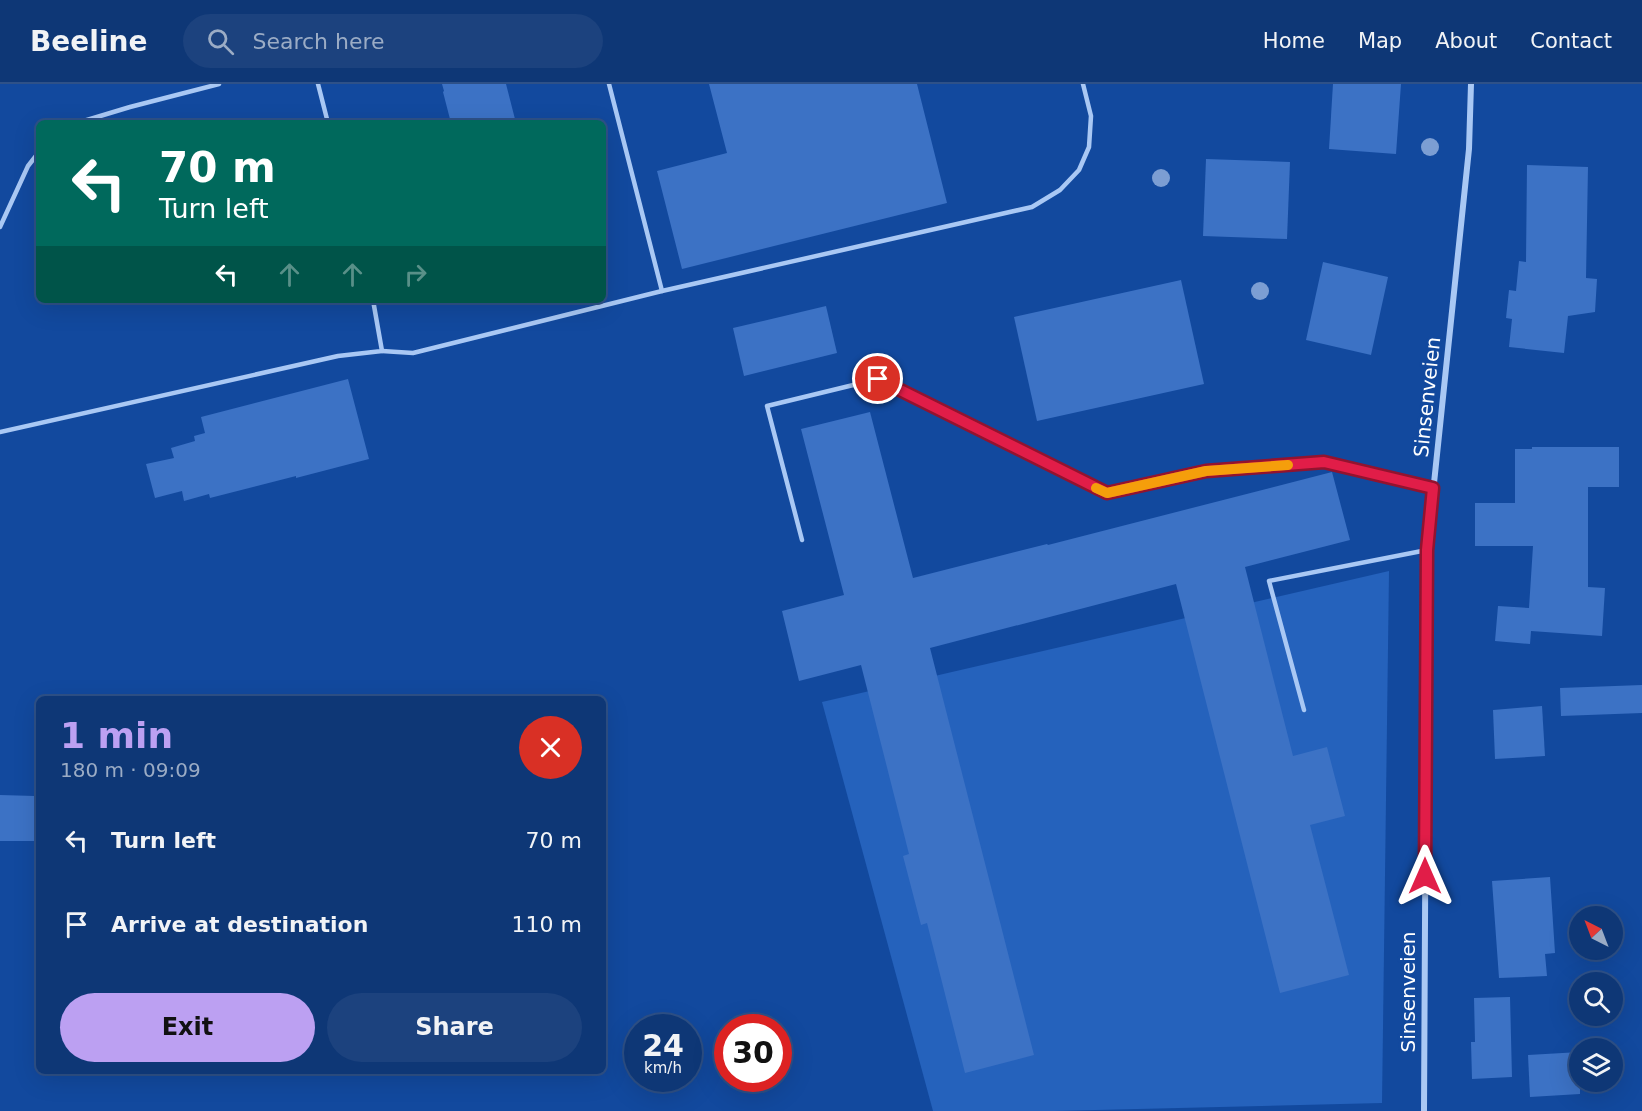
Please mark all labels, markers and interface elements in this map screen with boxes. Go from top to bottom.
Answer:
search box [183,14,603,68]
text: Beeline [30,25,147,58]
icon: search [204,25,237,58]
text: Search here [252,29,385,54]
text: Home [1263,29,1325,53]
text: Map [1358,29,1402,53]
text: About [1435,29,1497,53]
text: Contact [1530,29,1612,53]
text: 70 m [159,143,276,192]
icon: left [60,144,138,222]
text: Turn left [159,193,269,224]
icon: left [210,258,243,291]
icon: ahead [273,258,306,291]
icon: ahead [336,258,369,291]
icon: right [399,258,432,291]
street label: Sinsenveien [1409,336,1445,458]
pin [852,353,903,404]
icon: arrive [861,362,894,395]
text: 1 min [60,715,173,756]
button: close [519,716,582,779]
text: 180 m · 09:09 [60,758,201,782]
icon: left [60,824,93,857]
text: Turn left [111,828,216,853]
text: 70 m [526,828,582,853]
position arrow [1393,844,1457,908]
north arrow [1569,906,1623,960]
map controls [1569,906,1623,1092]
icon: arrive [60,908,93,941]
text: Arrive at destination [111,912,368,937]
text: 110 m [512,912,582,937]
street label: Sinsenveien [1396,931,1420,1053]
button: search [1569,972,1623,1026]
button: Exit [60,993,315,1062]
button: Share [327,993,582,1062]
speed limit sign: 30 [714,1014,792,1092]
text: 24 [642,1028,684,1063]
button: layers [1569,1038,1623,1092]
text: km/h [644,1059,682,1077]

